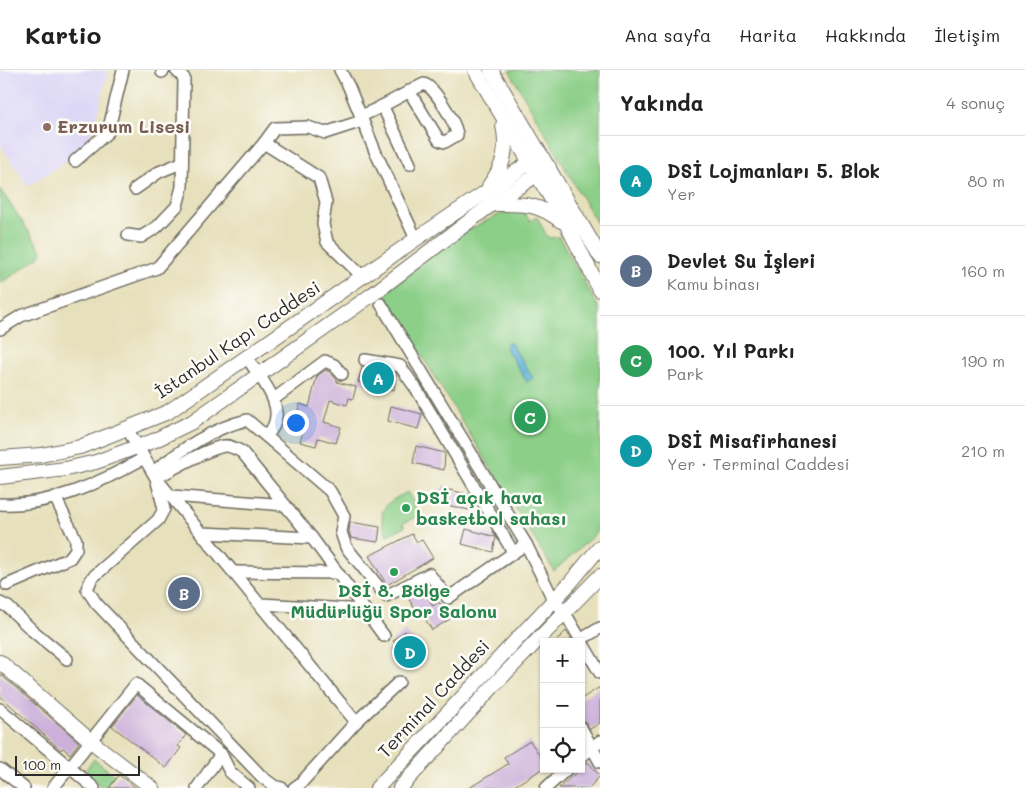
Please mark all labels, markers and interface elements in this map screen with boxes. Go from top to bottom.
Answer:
text: Kartio [25,19,101,50]
text: Ana sayfa [624,23,711,47]
text: Harita [739,23,797,47]
text: Hakkında [825,23,906,47]
text: İletişim [934,23,1000,47]
text: Yakında [620,89,704,116]
text: 4 sonuç [946,92,1005,113]
place label: Erzurum Lisesi [57,114,190,138]
marker: Erzurum Lisesi [41,121,53,133]
text: DSİ Lojmanları 5. Blok [667,158,880,183]
text: A [630,170,642,191]
text: 80 m [968,170,1005,191]
text: Yer [667,183,695,204]
text: Devlet Su İşleri [667,248,816,273]
text: B [631,260,641,281]
text: 160 m [960,260,1005,281]
text: Kamu binası [667,273,760,294]
street label: İstanbul Kapı Caddesi [150,275,325,403]
text: 100. Yıl Parkı [667,338,795,363]
text: C [630,350,642,371]
text: 190 m [961,350,1005,371]
pin: A [362,359,394,397]
text: Park [667,363,703,384]
pin: C [514,398,546,436]
your location [283,410,309,436]
text: DSİ Misafirhanesi [667,428,837,453]
text: D [630,440,642,461]
text: 210 m [961,440,1005,461]
text: Yer · Terminal Caddesi [667,453,849,474]
place label: DSİ açık hava basketbol sahası [416,485,567,530]
marker: DSİ açık hava basketbol sahası [400,502,412,514]
marker: DSİ 8. Bölge Müdürlüğü Spor Salonu [388,566,400,578]
pin: B [168,574,200,612]
place label: DSİ 8. Bölge Müdürlüğü Spor Salonu [291,578,497,623]
pin: D [394,633,426,671]
street label: Terminal Caddesi [372,634,494,763]
map controls [540,638,585,773]
button: + [540,638,585,683]
button: − [540,683,585,728]
button: locate [540,728,585,773]
scale bar [15,753,140,776]
text: 100 m [22,755,61,774]

